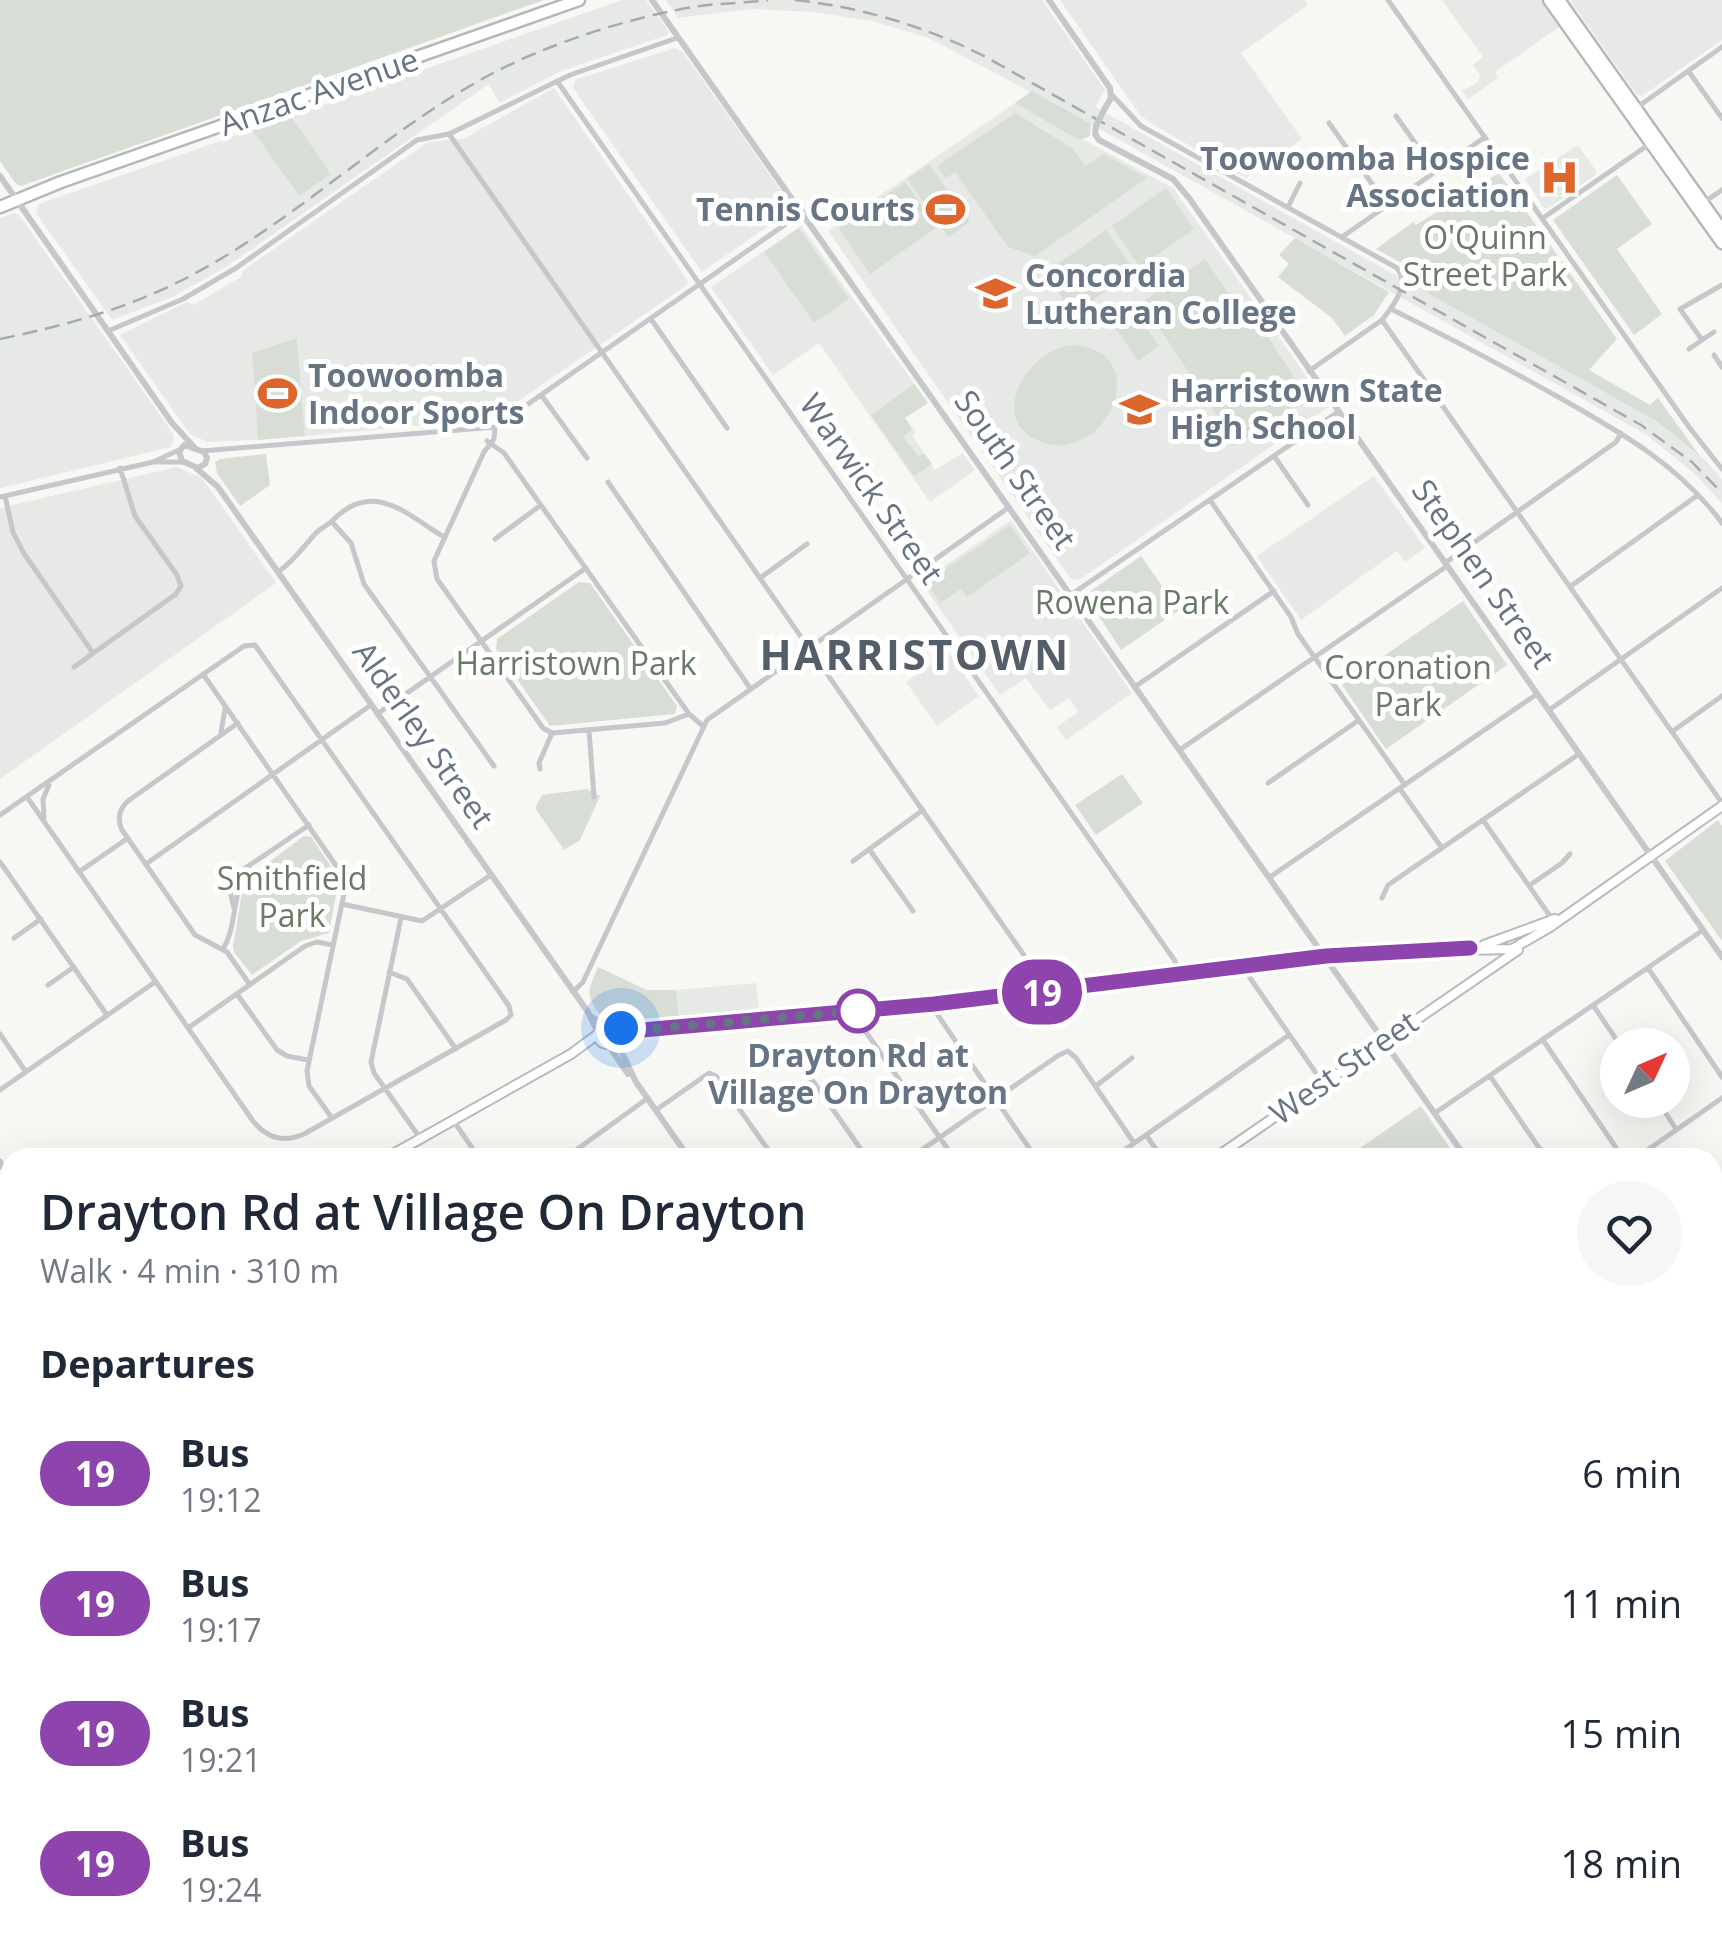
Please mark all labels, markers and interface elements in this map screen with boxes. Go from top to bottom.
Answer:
street label: Anzac Avenue [213,36,424,145]
place label: Toowoomba Hospice Association [1200,136,1530,216]
hospital icon: Toowoomba Hospice Association [1539,156,1581,198]
place label: Tennis Courts [696,187,915,230]
sports icon: Tennis Courts [924,189,966,231]
park label: O'Quinn Street Park [1403,215,1567,295]
place label: Concordia Lutheran College [1025,253,1297,333]
school or university icon: Concordia Lutheran College [974,273,1016,315]
place label: Toowoomba Indoor Sports [308,353,524,433]
place label: Harristown State High School [1170,368,1443,448]
sports icon: Toowoomba Indoor Sports [257,373,299,415]
street label: South Street [946,381,1087,557]
street label: Warwick Street [791,384,954,592]
school or university icon: Harristown State High School [1119,388,1161,430]
street label: Stephen Street [1403,470,1565,676]
park label: Rowena Park [1035,580,1229,623]
district label: HARRISTOWN [759,625,1071,682]
street label: Alderley Street [344,632,505,836]
park label: Harristown Park [455,641,697,684]
park label: Coronation Park [1324,645,1492,725]
park label: Smithfield Park [217,856,367,936]
line badge: 19 [997,960,1087,1024]
text: 19 [1022,969,1062,1016]
marker: Drayton Rd at Village On Drayton [837,990,879,1032]
street label: West Street [1260,1000,1426,1134]
your location [596,1003,646,1053]
north arrow [1600,1028,1690,1118]
map controls [1600,1028,1690,1118]
place label: Drayton Rd at Village On Drayton [708,1033,1008,1113]
text: Drayton Rd at Village On Drayton [40,1179,807,1244]
button: heart [1577,1181,1682,1286]
text: Walk · 4 min · 310 m [40,1249,339,1292]
text: Departures [40,1337,255,1389]
text: Bus [180,1426,249,1478]
text: 6 min [1582,1447,1682,1499]
text: 19 [75,1450,115,1497]
text: 19:12 [180,1478,262,1521]
text: Bus [180,1556,249,1608]
text: 11 min [1561,1577,1682,1629]
text: 19 [75,1580,115,1627]
text: 19:17 [180,1608,262,1651]
text: Bus [180,1686,249,1738]
text: 15 min [1561,1707,1682,1759]
text: 19 [75,1710,115,1757]
text: 19:21 [180,1738,262,1781]
text: Bus [180,1816,249,1868]
text: 18 min [1561,1837,1682,1889]
text: 19 [75,1840,115,1887]
text: 19:24 [180,1868,262,1911]

